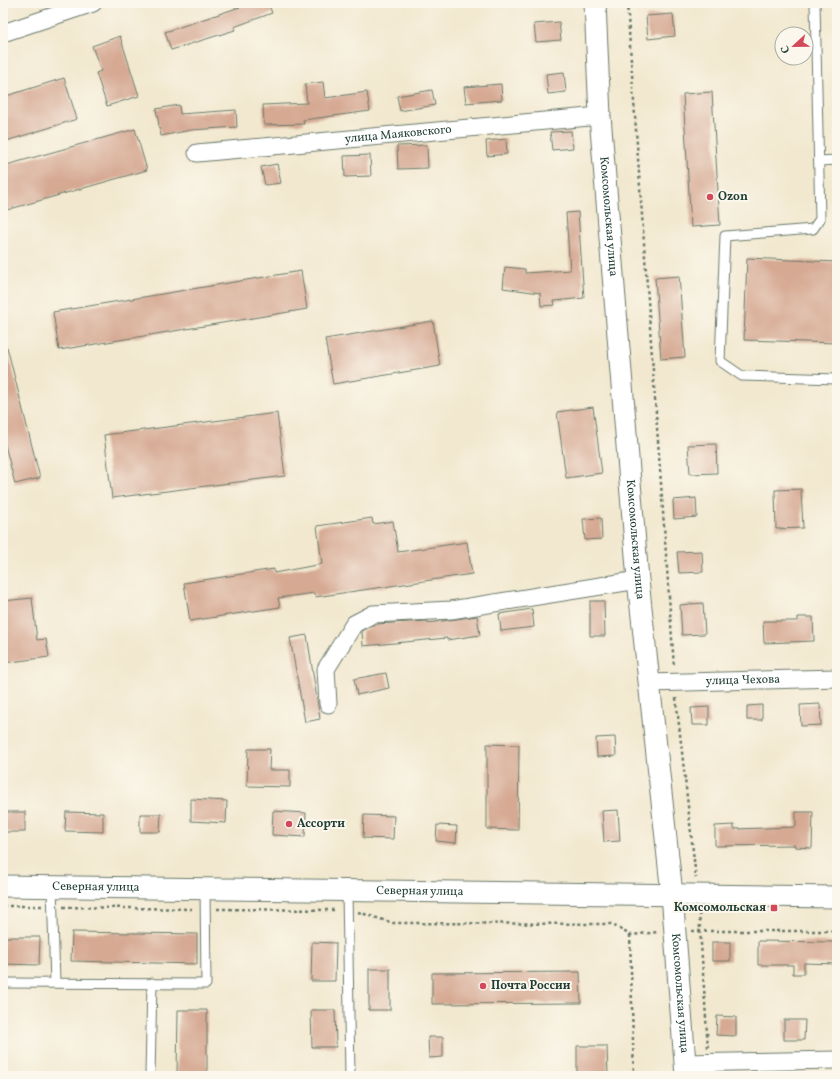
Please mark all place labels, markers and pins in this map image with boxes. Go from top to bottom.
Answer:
place label: Ozon [718,189,748,205]
marker: Ozon [705,192,715,202]
place label: Ассорти [297,816,345,832]
marker: Ассорти [284,819,294,829]
place label: Комсомольская [674,900,766,916]
marker: Комсомольская [769,903,779,913]
place label: Почта России [491,978,571,994]
marker: Почта России [478,981,488,991]

